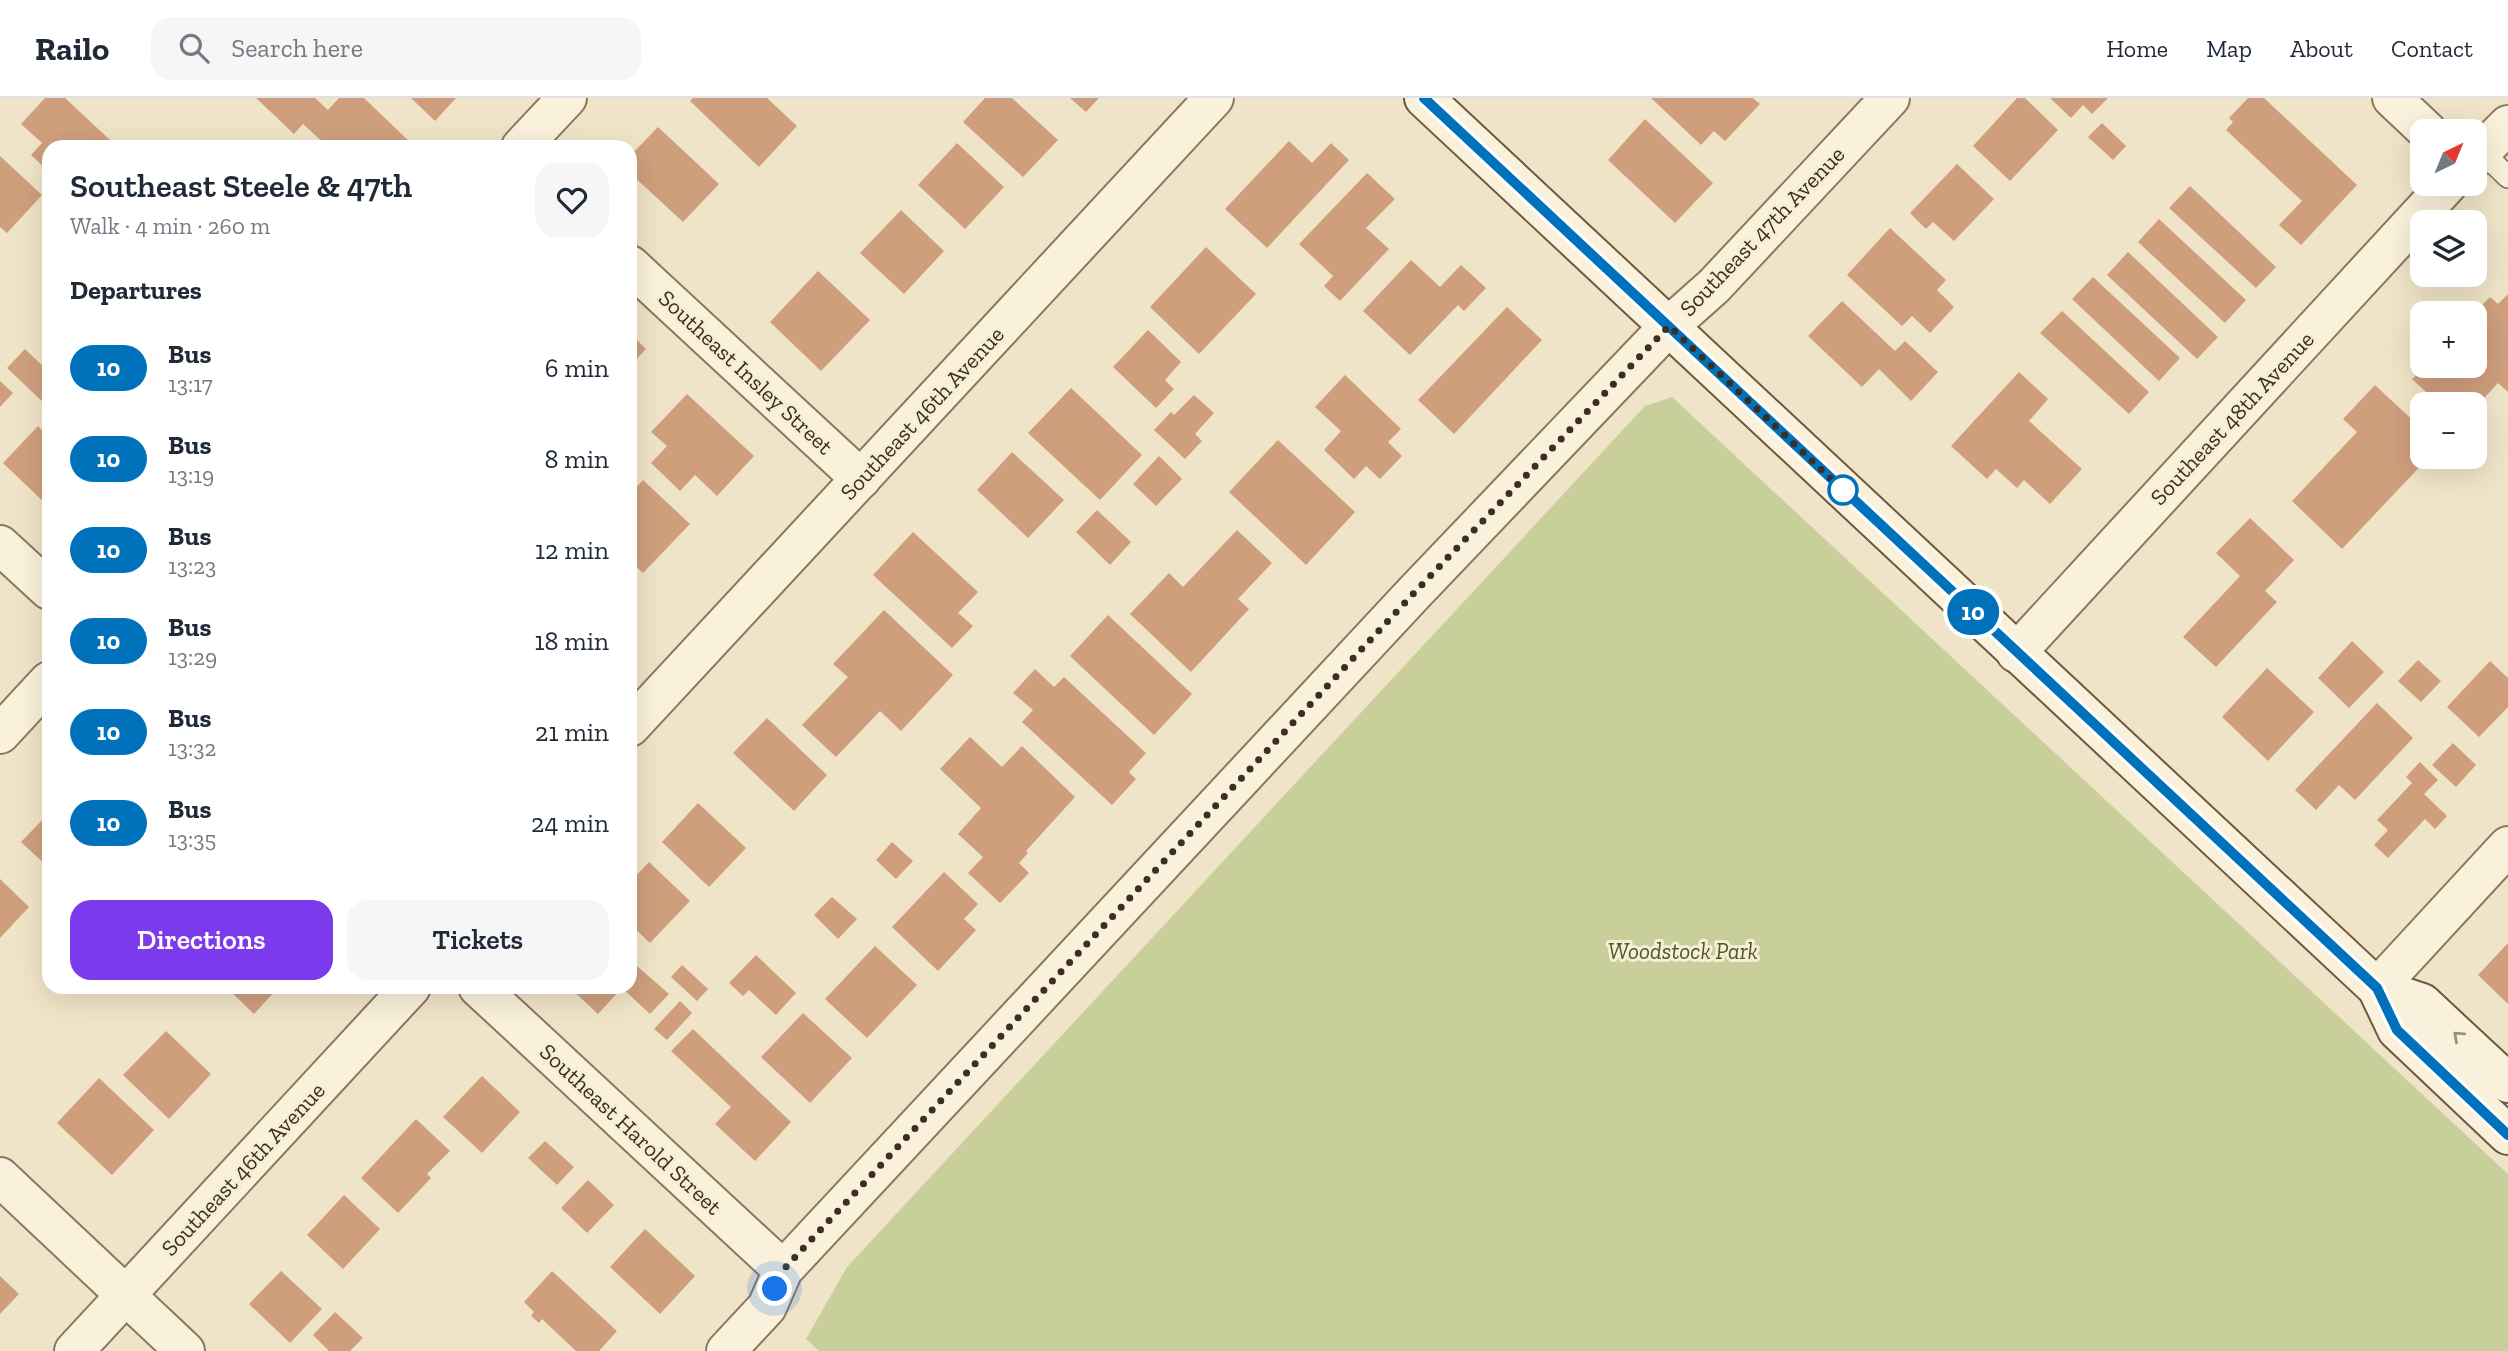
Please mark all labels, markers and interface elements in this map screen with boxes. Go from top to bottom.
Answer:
search box [151,17,641,80]
text: Railo [35,29,109,68]
icon: search [175,29,213,67]
text: Search here [231,32,363,64]
text: Home [2106,34,2168,63]
text: Map [2206,34,2252,63]
text: About [2290,34,2353,63]
text: Contact [2391,34,2473,63]
north arrow [2410,119,2487,196]
map controls [2410,119,2487,469]
street label: Southeast 47th Avenue [1674,140,1850,322]
button: heart [535,163,609,237]
text: Southeast Steele & 47th [70,166,412,205]
button: layers [2410,210,2487,287]
text: Walk · 4 min · 260 m [70,212,270,240]
text: Departures [70,274,202,306]
street label: Southeast Insley Street [653,284,839,460]
button: + [2410,301,2487,378]
street label: Southeast 46th Avenue [834,320,1010,506]
street label: Southeast 48th Avenue [2144,325,2320,511]
text: Bus [168,338,211,370]
text: 6 min [545,352,609,384]
text: 10 [97,353,120,382]
text: 13:17 [168,370,213,398]
button: − [2410,392,2487,469]
text: Bus [168,429,211,461]
text: 8 min [544,443,609,475]
text: 10 [97,444,120,473]
text: 13:19 [168,461,214,489]
unlabelled marker [1828,475,1858,505]
text: Bus [168,520,211,552]
text: 12 min [535,534,609,566]
text: 10 [97,535,120,564]
text: 13:23 [168,552,216,580]
line badge: 10 [1941,589,2004,635]
text: 10 [1961,597,1985,626]
text: Bus [168,611,211,643]
text: 18 min [534,625,609,657]
text: 10 [97,626,120,655]
text: 13:29 [168,643,217,671]
text: Bus [168,702,211,734]
text: 21 min [535,716,609,748]
text: 10 [97,717,120,746]
text: 13:32 [168,734,216,762]
text: Bus [168,793,211,825]
text: 24 min [531,807,609,839]
text: 10 [97,808,120,837]
text: 13:35 [168,825,216,853]
button: Directions [70,900,333,980]
button: Tickets [347,900,609,980]
park label: Woodstock Park [1608,937,1758,965]
one-way arrow [2453,1032,2466,1044]
street label: Southeast Harold Street [534,1037,728,1221]
street label: Southeast 46th Avenue [155,1076,331,1262]
your location [757,1271,792,1306]

